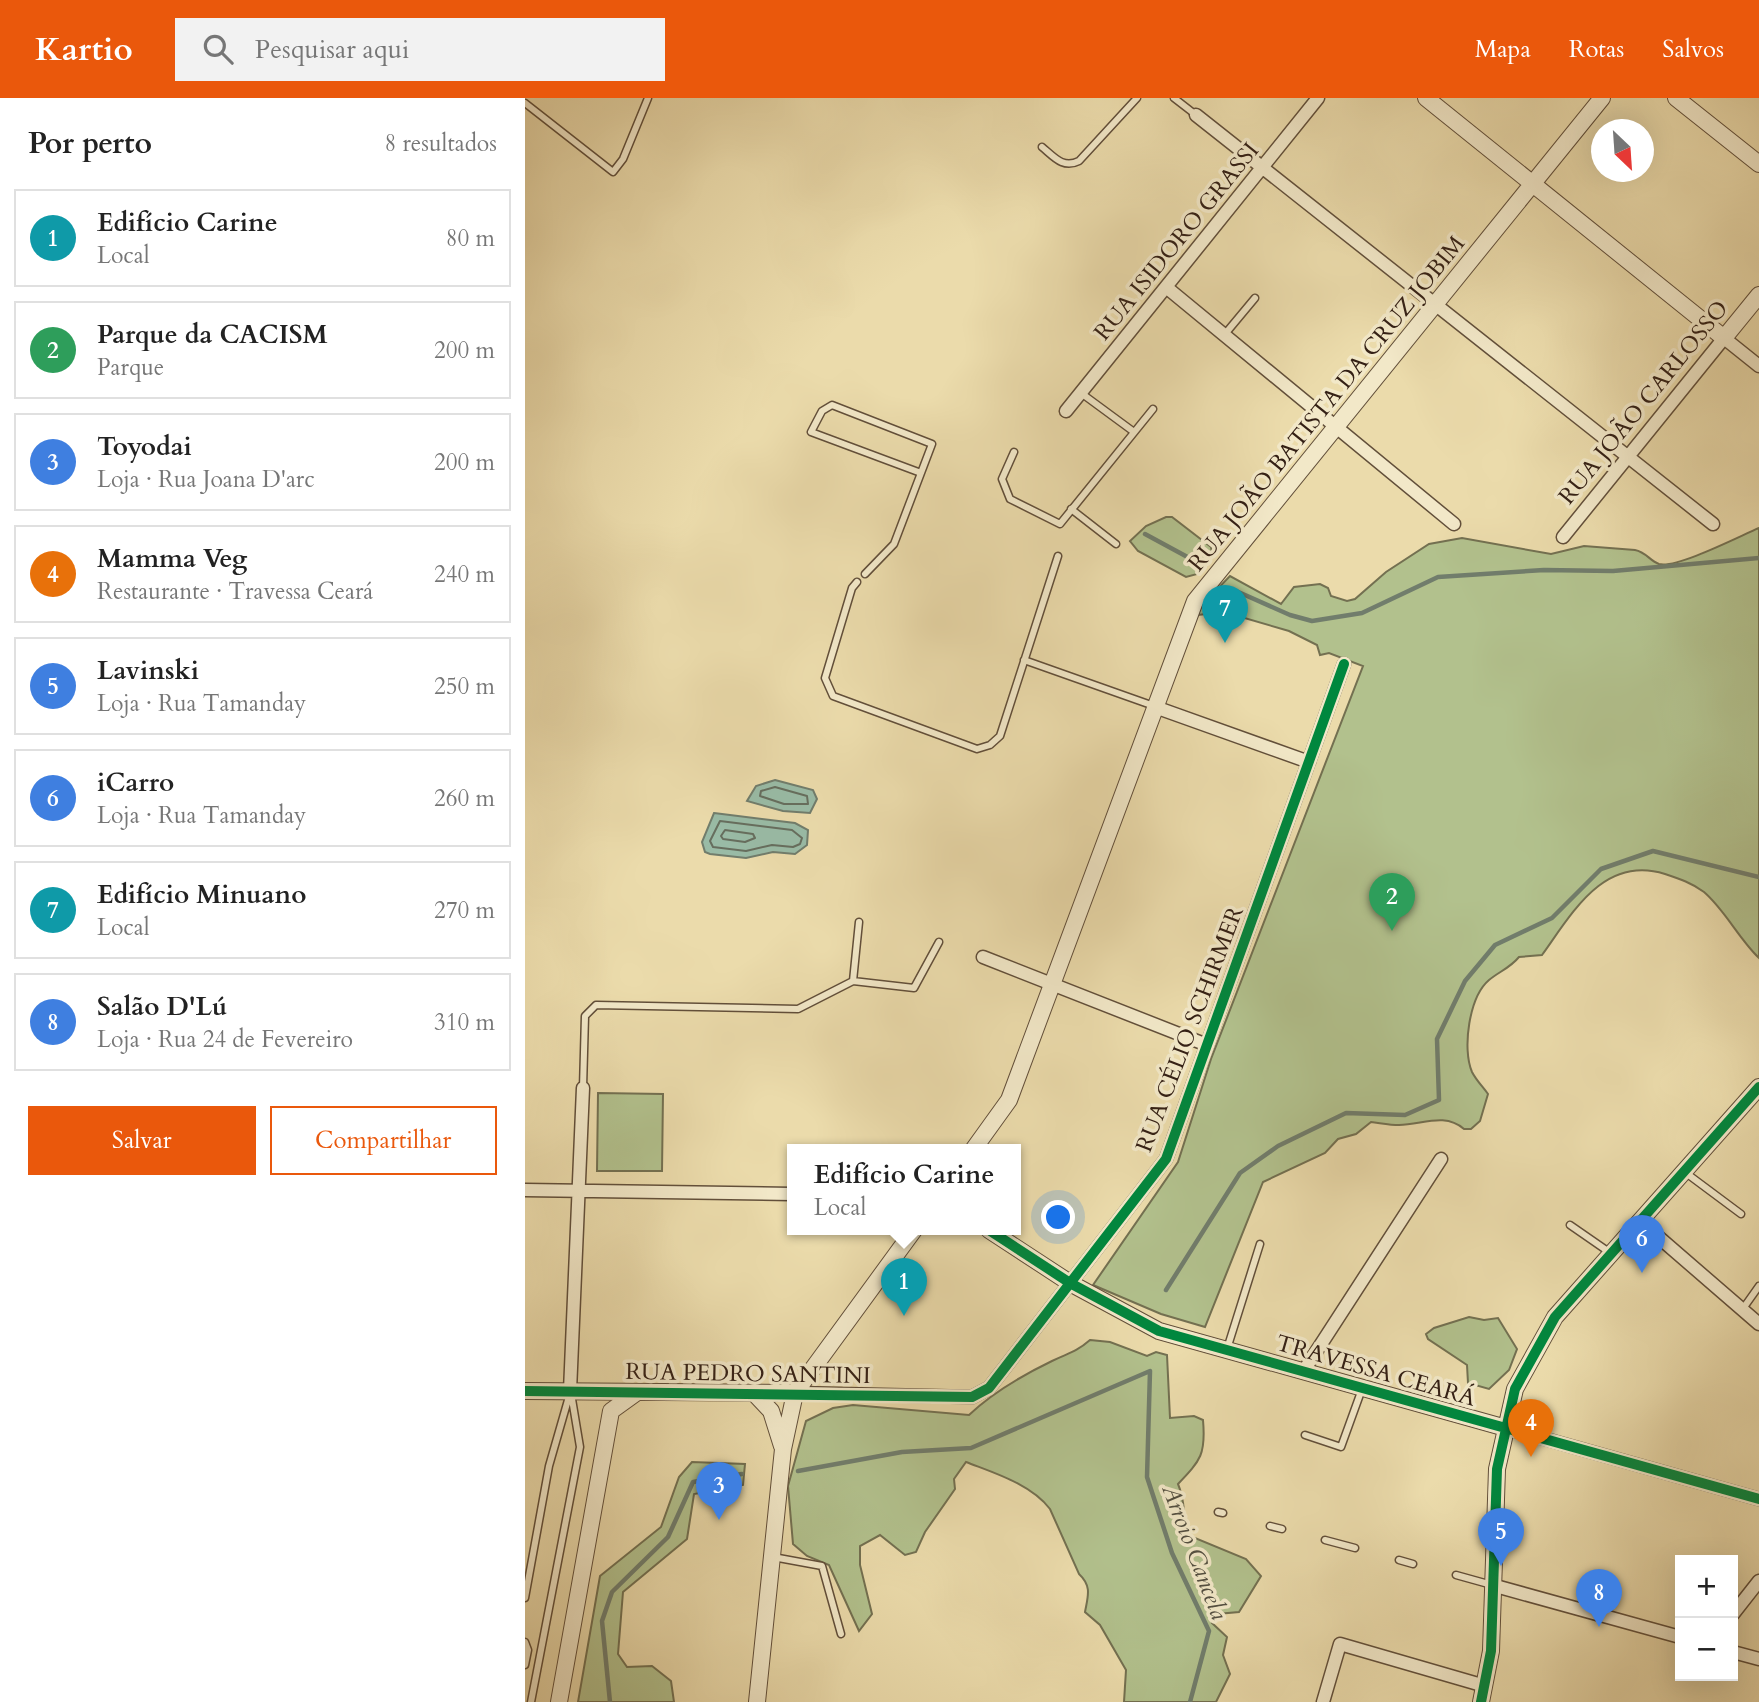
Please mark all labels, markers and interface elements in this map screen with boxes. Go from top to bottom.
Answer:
search box [175,18,665,81]
text: Kartio [35,27,133,72]
icon: search [199,30,237,68]
text: Pesquisar aqui [255,32,409,67]
text: Mapa [1475,33,1531,66]
text: Rotas [1569,33,1624,66]
text: Salvos [1662,33,1724,66]
north arrow [1591,119,1654,182]
text: Por perto [28,123,152,164]
text: 8 resultados [384,128,497,159]
street label: RUA ISIDORO GRASSI [1087,136,1266,347]
text: Edifício Carine [97,205,278,240]
text: 1 [47,223,59,254]
text: 80 m [446,223,495,254]
street label: RUA JOÃO BATISTA DA CRUZ JOBIM [1180,228,1472,578]
text: Local [97,240,150,271]
street label: RUA JOÃO CARLOSSO [1551,293,1735,511]
text: Parque da CACISM [97,317,328,352]
text: 2 [47,335,59,366]
text: 200 m [434,335,495,366]
text: Parque [97,352,164,383]
text: Toyodai [97,429,192,464]
text: 3 [47,447,59,478]
text: 200 m [434,447,495,478]
text: Loja · Rua Joana D'arc [97,464,315,495]
text: Mamma Veg [97,541,247,576]
text: 4 [47,559,59,590]
text: 240 m [434,559,495,590]
text: Restaurante · Travessa Ceará [97,576,373,607]
pin: 7 [1202,585,1248,643]
text: Lavinski [97,653,199,688]
text: 5 [47,671,59,702]
text: 250 m [434,671,495,702]
text: Loja · Rua Tamanday [97,688,306,719]
text: iCarro [97,765,174,800]
text: 6 [47,783,59,814]
text: 260 m [434,783,495,814]
text: Loja · Rua Tamanday [97,800,306,831]
pin: 2 [1369,873,1415,931]
text: Edifício Minuano [97,877,306,912]
text: 7 [47,895,59,926]
text: 270 m [434,895,495,926]
street label: RUA CÉLIO SCHIRMER [1128,902,1251,1156]
text: Local [97,912,150,943]
text: Salão D'Lú [97,989,227,1024]
text: 8 [47,1007,59,1038]
text: 310 m [434,1007,495,1038]
text: Loja · Rua 24 de Fevereiro [97,1024,353,1055]
button: Salvar [28,1106,256,1175]
button: Compartilhar [270,1106,497,1175]
popup [787,1144,1021,1235]
text: Edifício Carine [814,1157,994,1192]
text: Local [814,1192,866,1223]
your location [1041,1200,1075,1234]
pin: 6 [1619,1215,1665,1273]
pin: 1 [881,1258,927,1316]
street label: TRAVESSA CEARÁ [1272,1327,1480,1414]
street label: RUA PEDRO SANTINI [625,1356,871,1391]
pin: 4 [1508,1399,1554,1457]
pin: 3 [696,1462,742,1520]
water label: Arroio Cancela [1153,1479,1236,1625]
pin: 5 [1478,1508,1524,1566]
map controls [1675,1555,1738,1681]
button: + [1675,1555,1738,1618]
pin: 8 [1576,1569,1622,1627]
button: − [1675,1618,1738,1681]

